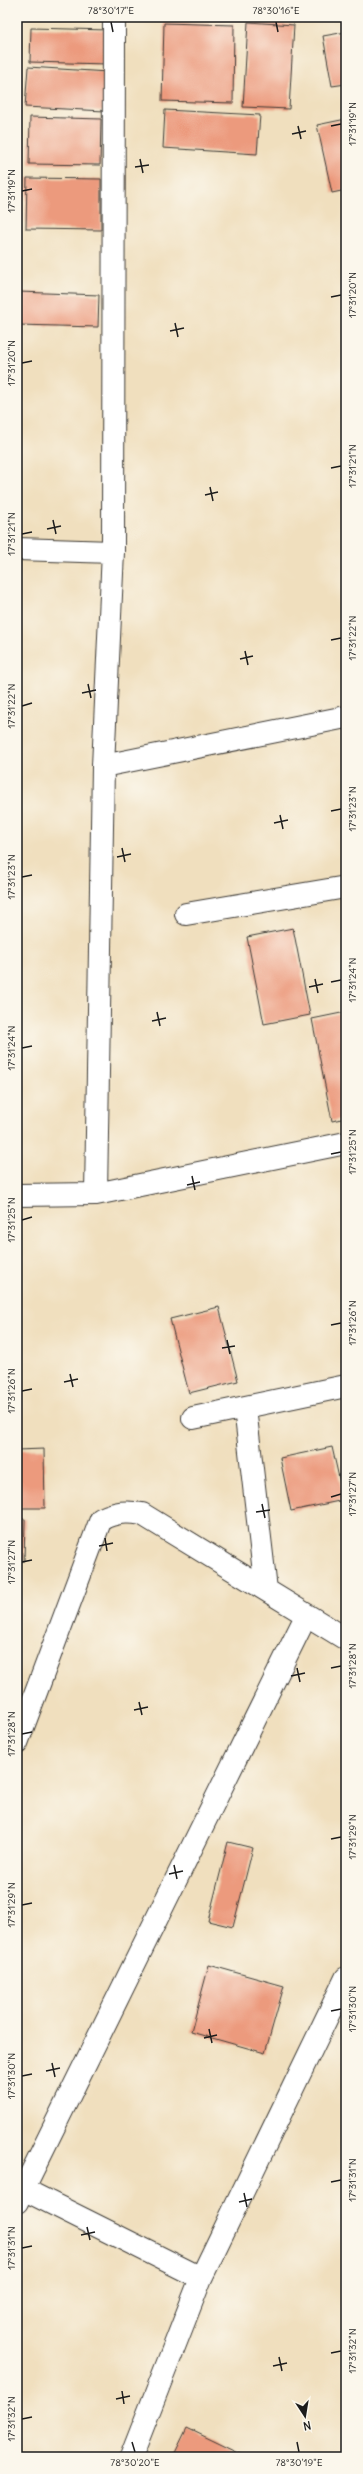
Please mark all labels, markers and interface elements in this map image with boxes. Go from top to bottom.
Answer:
text: 78°30'17"E [88,4,134,17]
text: 78°30'16"E [252,4,300,17]
text: 17°31'19"N [346,102,359,146]
text: 17°31'19"N [5,169,18,213]
text: 17°31'20"N [346,272,359,318]
text: 17°31'20"N [5,340,18,386]
text: 17°31'21"N [346,444,359,488]
text: 17°31'21"N [5,512,18,556]
text: 17°31'22"N [346,616,359,660]
text: 17°31'22"N [5,684,18,728]
text: 17°31'23"N [346,786,359,832]
text: 17°31'23"N [5,854,18,900]
text: 17°31'24"N [346,957,359,1003]
text: 17°31'24"N [5,1025,18,1071]
text: 17°31'25"N [346,1129,359,1175]
text: 17°31'25"N [5,1197,18,1243]
text: 17°31'26"N [346,1300,359,1346]
text: 17°31'26"N [5,1368,18,1414]
text: 17°31'27"N [346,1472,359,1516]
text: 17°31'27"N [5,1540,18,1584]
text: 17°31'28"N [346,1643,359,1689]
text: 17°31'28"N [5,1711,18,1757]
text: 17°31'29"N [346,1814,359,1860]
text: 17°31'29"N [5,1882,18,1928]
text: 17°31'30"N [346,1986,359,2032]
text: 17°31'30"N [5,2053,18,2099]
text: 17°31'31"N [346,2158,359,2202]
text: 17°31'31"N [5,2226,18,2270]
text: 17°31'32"N [346,2328,359,2374]
text: 17°31'32"N [5,2396,18,2442]
north arrow [285,2396,325,2436]
text: N [302,2418,312,2433]
text: 78°30'20"E [110,2456,160,2469]
text: 78°30'19"E [275,2456,323,2469]

